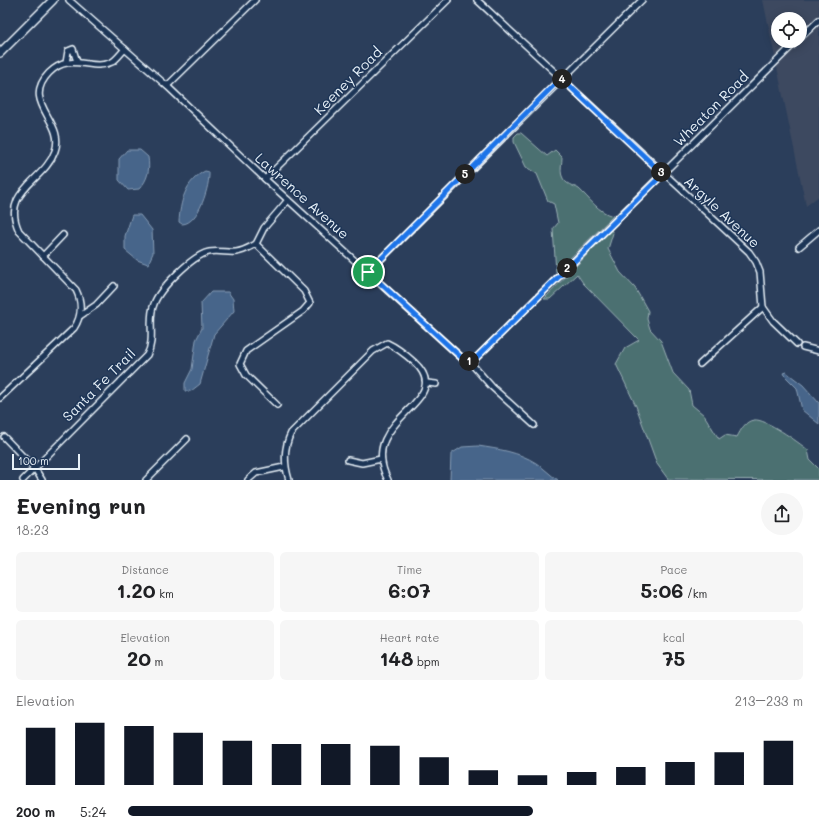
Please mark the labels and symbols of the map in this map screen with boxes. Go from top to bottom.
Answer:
street label: Keeney Road [309,42,386,119]
street label: Wheaton Road [669,67,753,150]
pin: 4 [552,69,572,89]
street label: Lawrence Avenue [251,148,353,243]
pin: 3 [651,162,671,182]
pin: 5 [455,164,475,184]
street label: Argyle Avenue [680,172,764,252]
pin [351,255,385,289]
pin: 2 [557,258,577,278]
street label: Santa Fe Trail [58,344,139,425]
pin: 1 [459,351,479,371]
scale bar [12,452,80,471]

